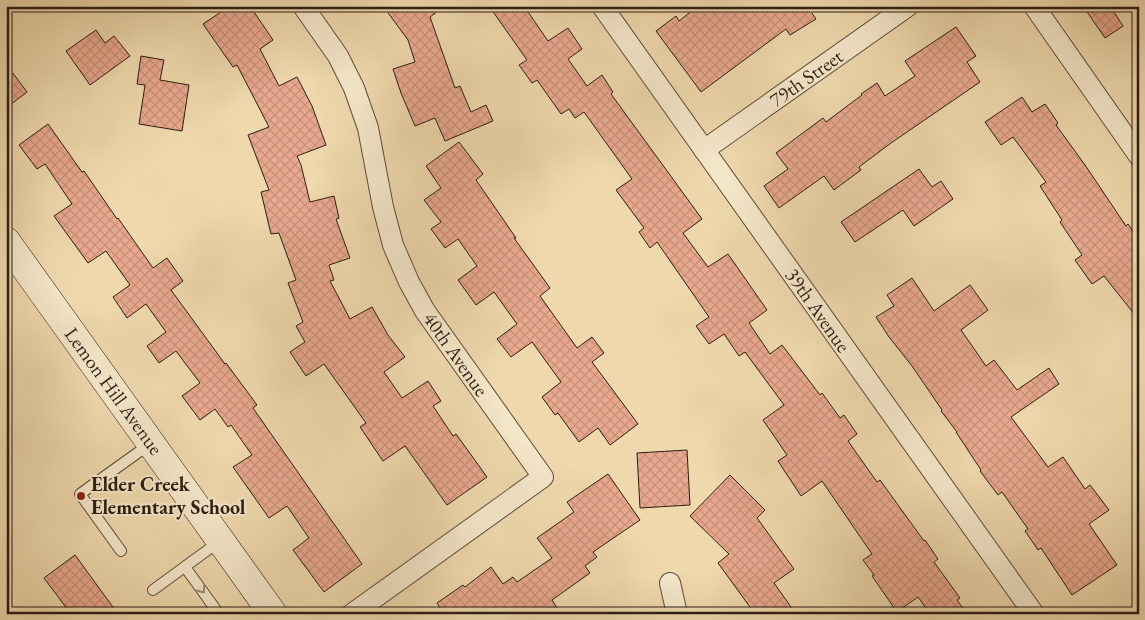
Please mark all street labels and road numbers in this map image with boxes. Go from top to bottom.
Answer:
street label: 79th Street [764,43,848,113]
street label: 39th Avenue [779,263,857,357]
street label: 40th Avenue [417,307,495,401]
street label: Lemon Hill Avenue [59,322,169,460]

